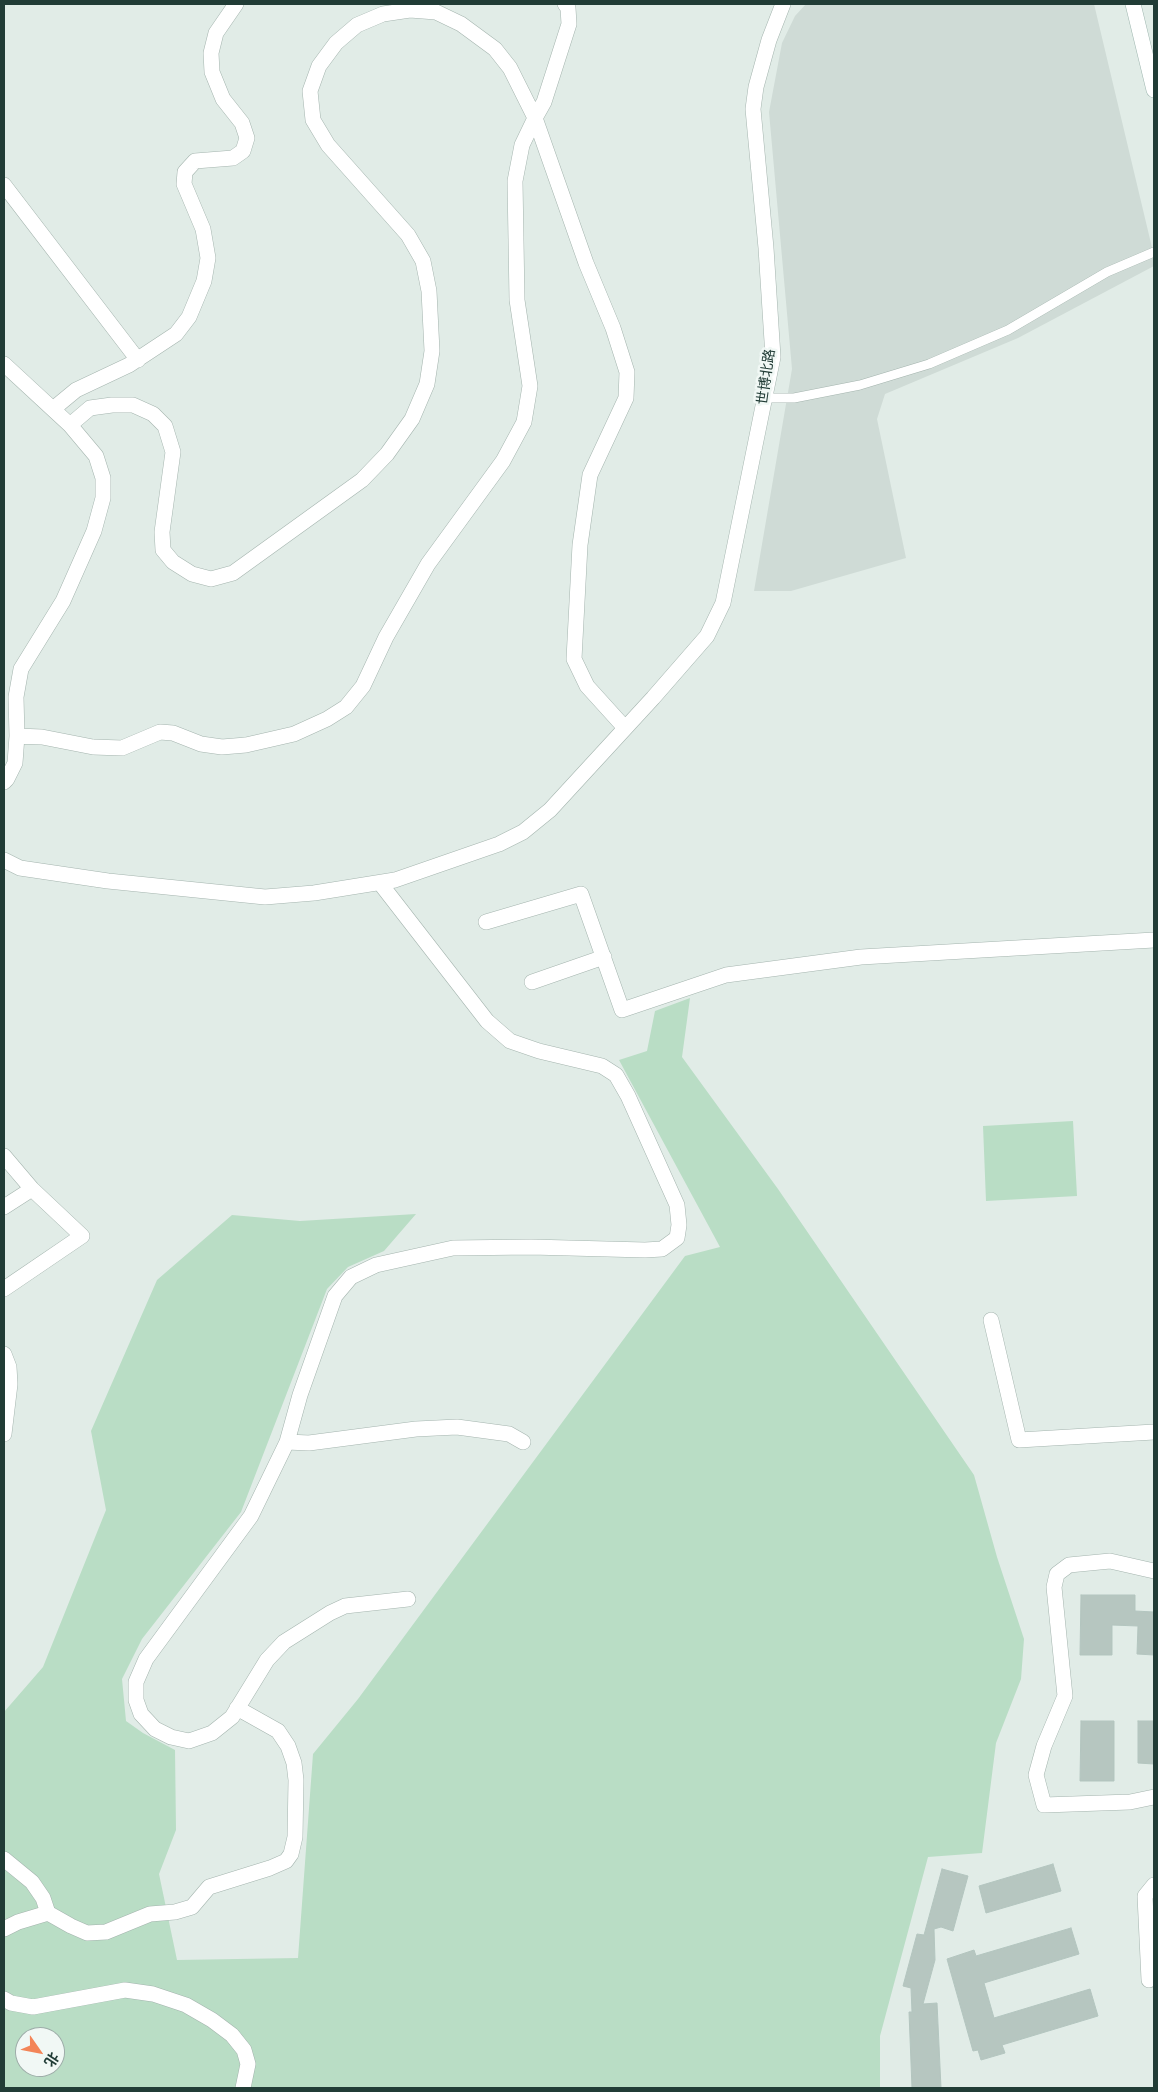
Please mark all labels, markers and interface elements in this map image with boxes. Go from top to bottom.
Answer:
street label: 世博北路 [755,348,779,406]
north arrow [15,2027,65,2077]
text: 北 [41,2049,62,2070]

